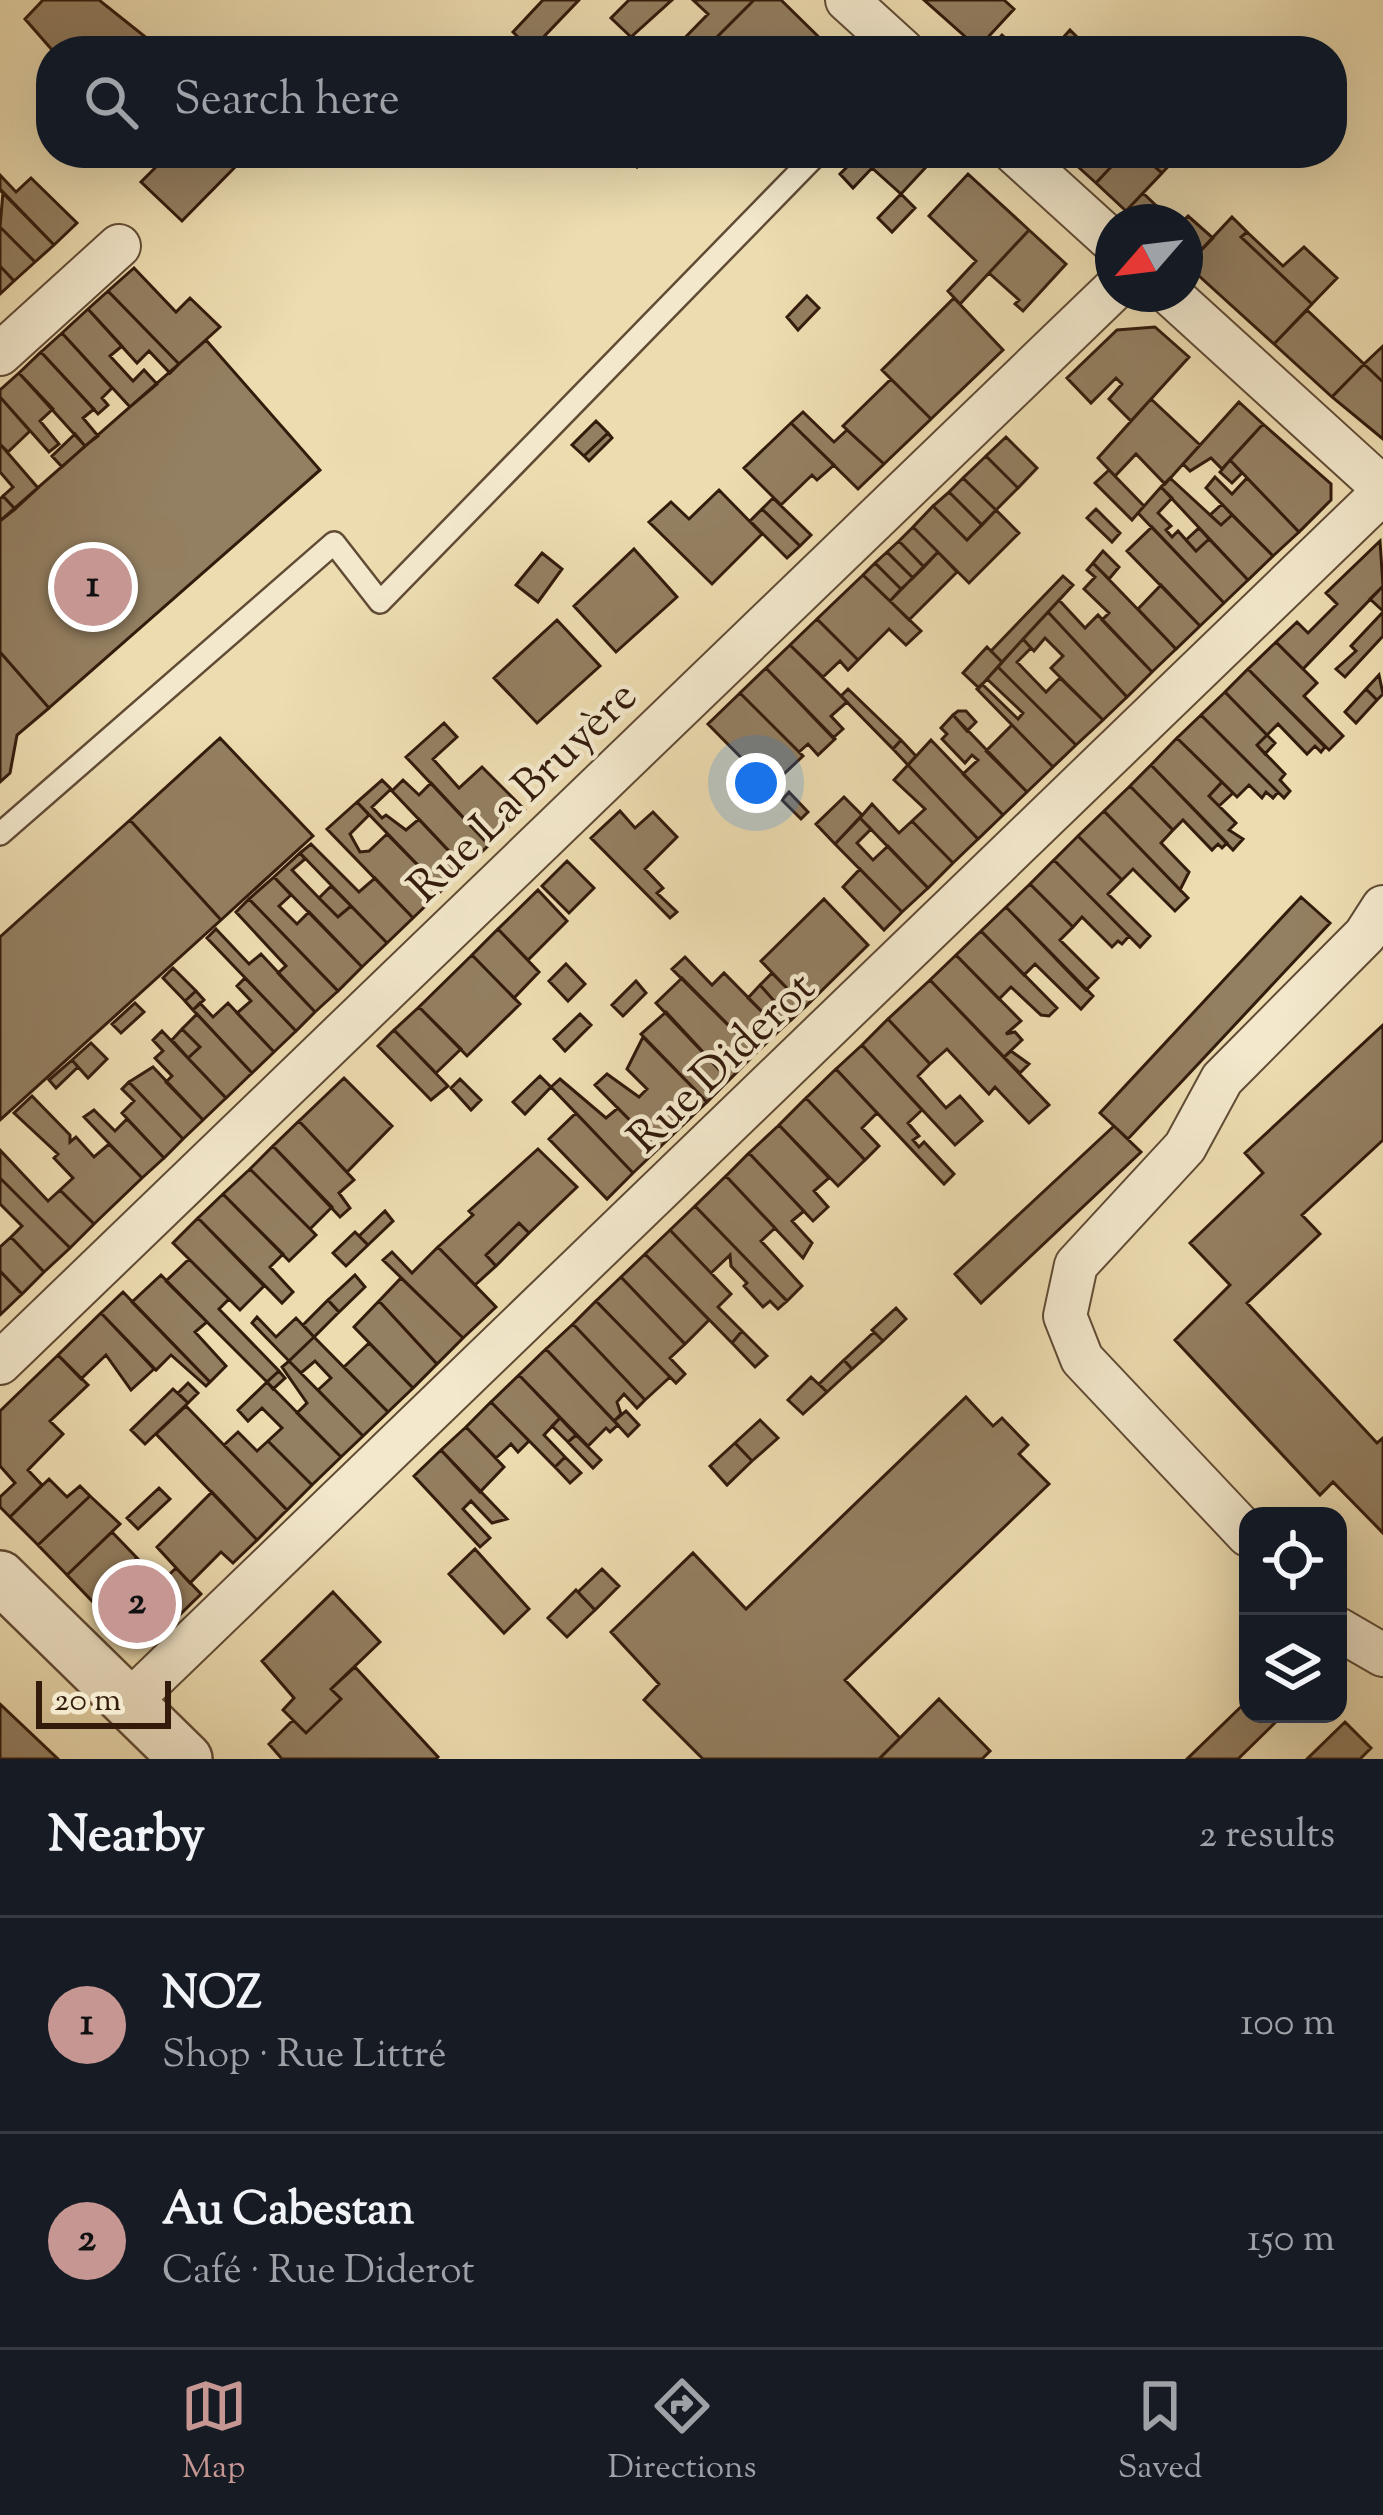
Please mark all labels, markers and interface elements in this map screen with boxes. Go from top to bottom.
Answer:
search box [36,36,1347,168]
icon: search [78,69,144,135]
text: Search here [174,70,400,135]
north arrow [1095,204,1203,312]
pin: 1 [54,542,132,632]
street label: Rue La Bruyère [396,668,654,920]
your location [726,753,786,813]
street label: Rue Diderot [616,959,832,1171]
map controls [1239,1507,1347,1723]
button: locate [1239,1507,1347,1615]
pin: 2 [98,1559,176,1649]
button: layers [1239,1615,1347,1723]
scale bar [36,1675,171,1728]
text: 20 m [54,1678,121,1726]
text: Nearby [48,1801,205,1874]
text: 2 results [1199,1809,1335,1865]
text: NOZ [162,1964,262,2029]
text: 1 [80,1997,94,2053]
text: 100 m [1240,1997,1335,2053]
text: Shop · Rue Littré [162,2029,446,2085]
text: Au Cabestan [162,2180,414,2245]
text: 2 [78,2213,96,2269]
text: 150 m [1247,2213,1335,2269]
text: Café · Rue Diderot [162,2245,475,2301]
tab: Map [181,2373,247,2493]
tab: Directions [608,2373,757,2493]
tab: Saved [1118,2373,1202,2493]

